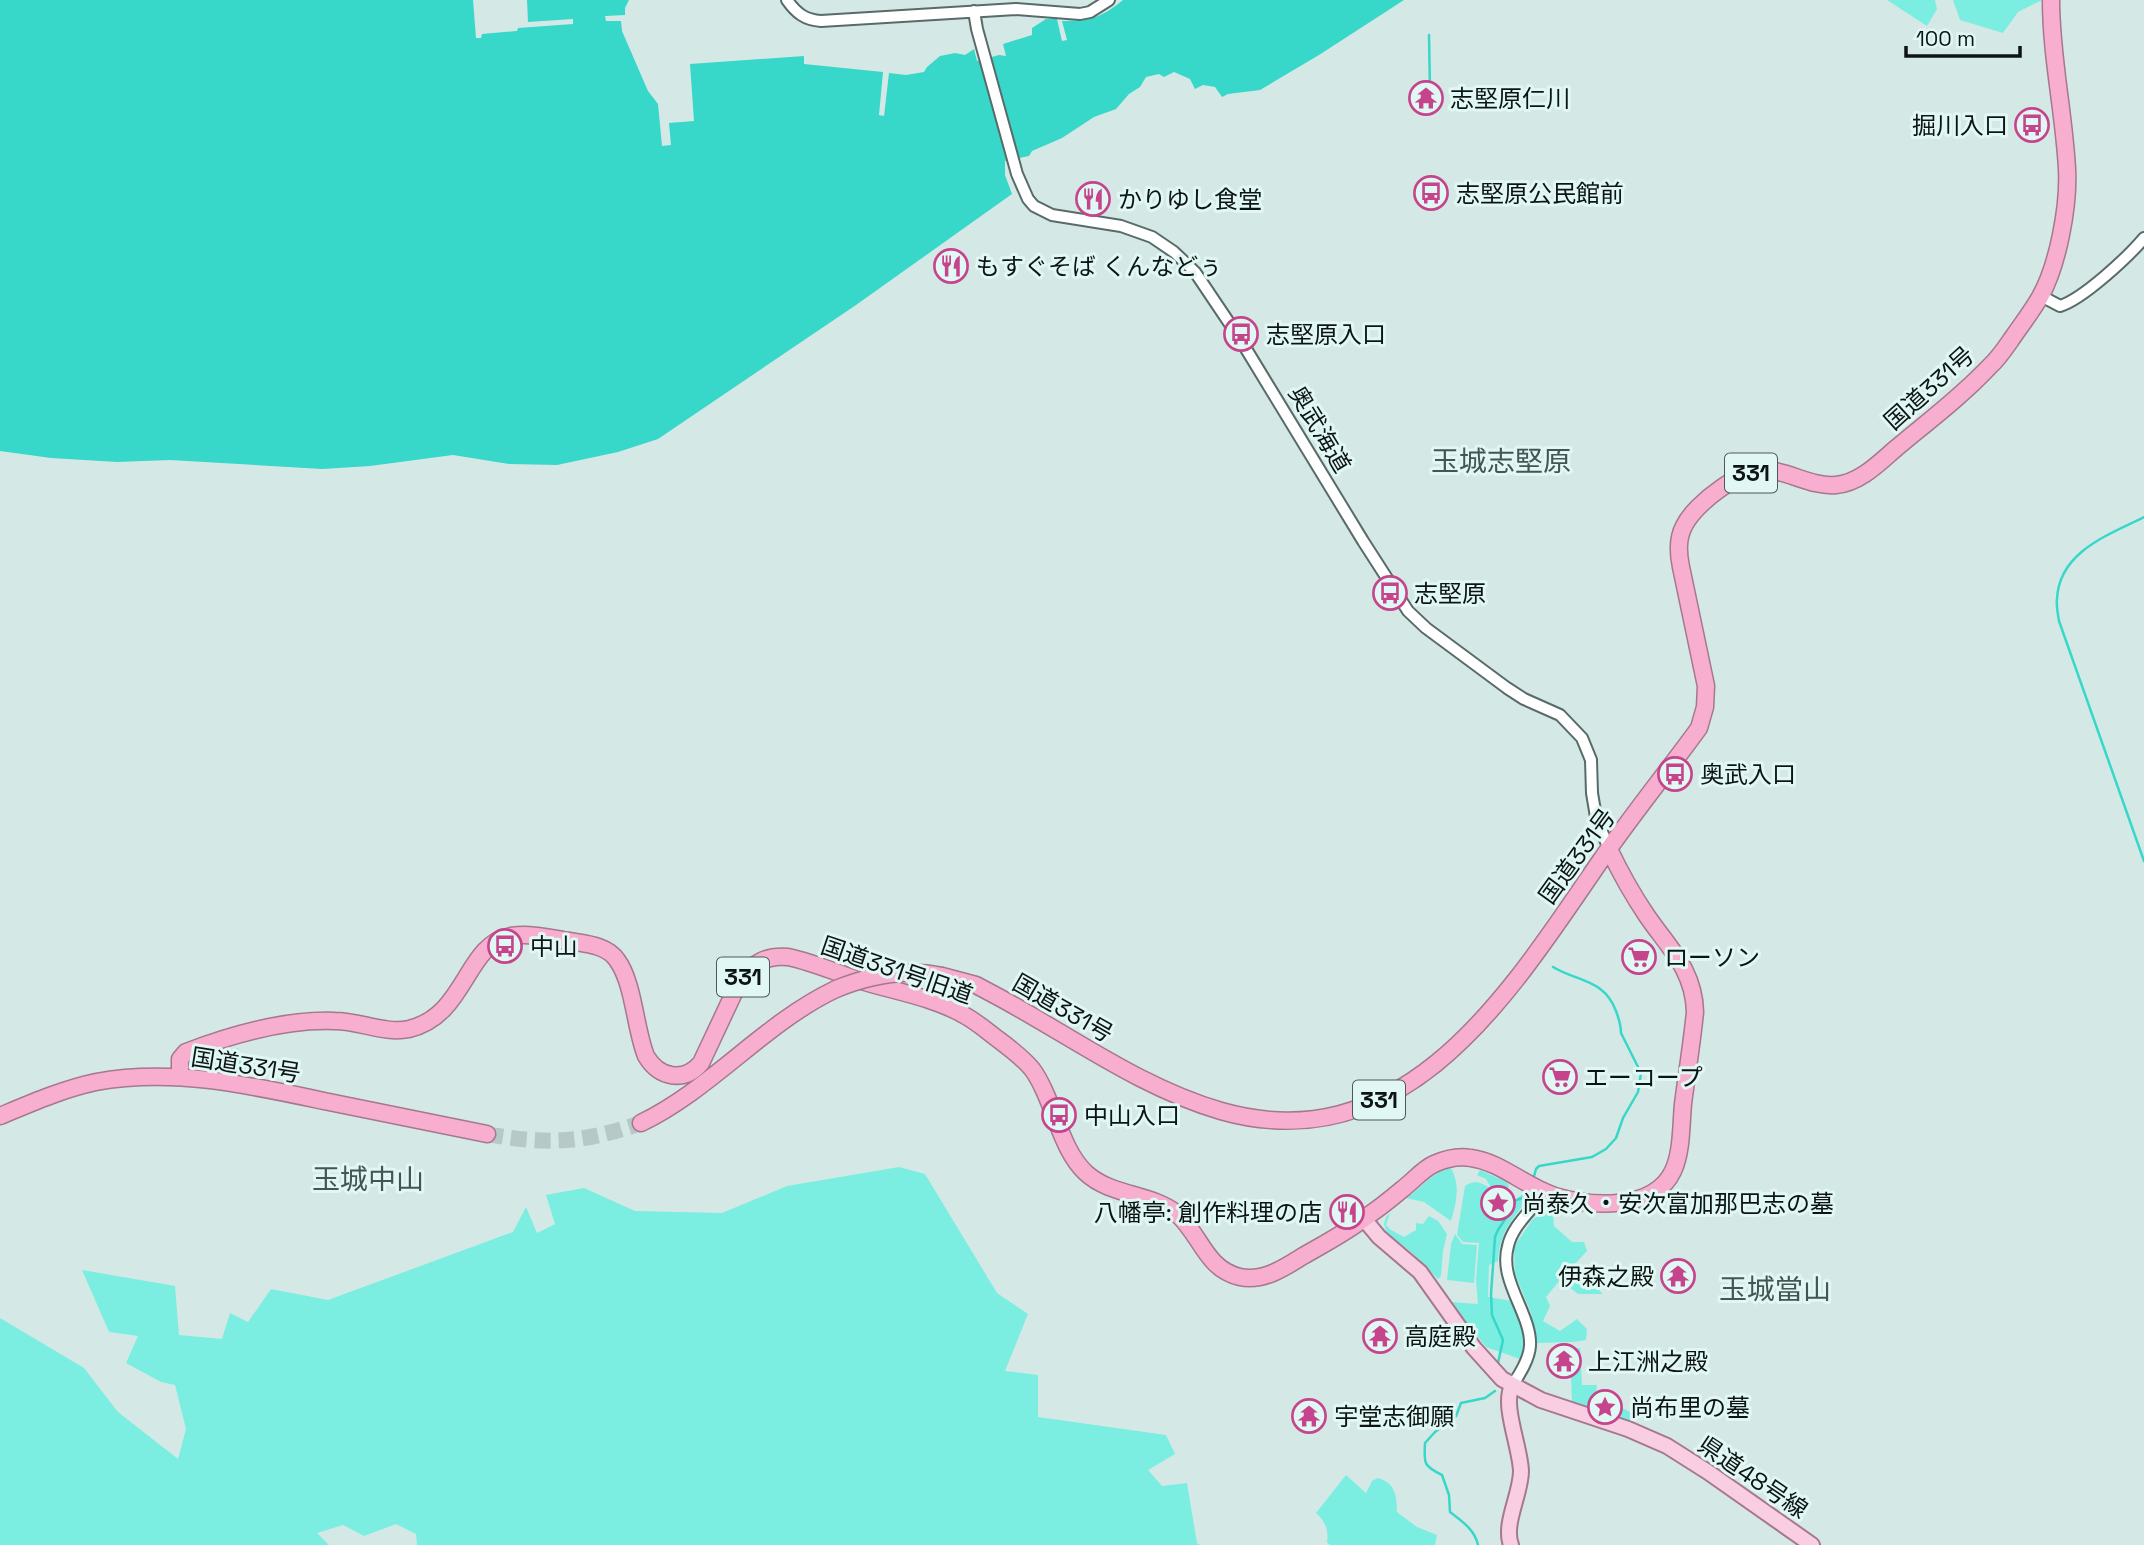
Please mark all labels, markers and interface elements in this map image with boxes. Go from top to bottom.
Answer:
scale bar [1906,14,2020,58]
text: 100 m [1916,25,1975,52]
temple icon: 志堅原仁川 [1407,79,1445,117]
place label: 志堅原仁川 [1450,83,1570,114]
bus stop icon: 掘川入口 [2013,106,2051,144]
place label: 掘川入口 [1912,110,2008,141]
bus stop icon: 志堅原公民館前 [1412,174,1450,212]
place label: 志堅原公民館前 [1456,178,1624,209]
restaurant icon: かりゆし食堂 [1074,180,1112,218]
place label: かりゆし食堂 [1118,184,1262,215]
restaurant icon: もすぐそば くんなどぅ [932,247,970,285]
place label: もすぐそば くんなどぅ [976,251,1222,282]
bus stop icon: 志堅原入口 [1222,315,1260,353]
place label: 志堅原入口 [1266,319,1386,350]
street label: 国道331号 [1878,339,1980,437]
street label: 奥武海道 [1282,380,1358,478]
district label: 玉城志堅原 [1431,443,1571,479]
road number: 331 [1725,453,1777,492]
bus stop icon: 志堅原 [1371,574,1409,612]
place label: 志堅原 [1414,578,1486,609]
bus stop icon: 奥武入口 [1656,755,1694,793]
place label: 奥武入口 [1700,759,1796,790]
street label: 国道331号 [1532,802,1622,910]
bus stop icon: 中山 [486,927,524,965]
street label: 国道331号旧道 [817,930,977,1010]
place label: 中山 [530,931,578,962]
supermarket icon: ローソン [1620,938,1658,976]
place label: ローソン [1664,942,1760,973]
road number: 331 [717,958,769,996]
street label: 国道331号 [1007,967,1119,1049]
street label: 国道331号 [189,1041,303,1089]
supermarket icon: エーコープ [1541,1058,1579,1096]
place label: エーコープ [1584,1062,1703,1093]
road number: 331 [1353,1080,1405,1120]
bus stop icon: 中山入口 [1040,1096,1078,1134]
place label: 中山入口 [1084,1100,1180,1131]
district label: 玉城中山 [312,1161,424,1197]
place icon: 尚泰久・安次富加那巴志の墓 [1479,1184,1517,1222]
place label: 尚泰久・安次富加那巴志の墓 [1522,1188,1834,1219]
restaurant icon: 八幡亭: 創作料理の店 [1328,1193,1366,1231]
place label: 八幡亭: 創作料理の店 [1094,1197,1322,1228]
temple icon: 伊森之殿 [1659,1257,1697,1295]
place label: 伊森之殿 [1558,1261,1654,1292]
district label: 玉城當山 [1719,1271,1831,1307]
temple icon: 高庭殿 [1361,1317,1399,1355]
place label: 高庭殿 [1404,1321,1476,1352]
temple icon: 上江洲之殿 [1545,1342,1583,1380]
place label: 上江洲之殿 [1588,1346,1708,1377]
place icon: 尚布里の墓 [1586,1388,1624,1426]
place label: 尚布里の墓 [1630,1392,1750,1423]
temple icon: 宇堂志御願 [1290,1397,1328,1435]
place label: 宇堂志御願 [1334,1401,1454,1432]
street label: 県道48号線 [1692,1429,1814,1525]

